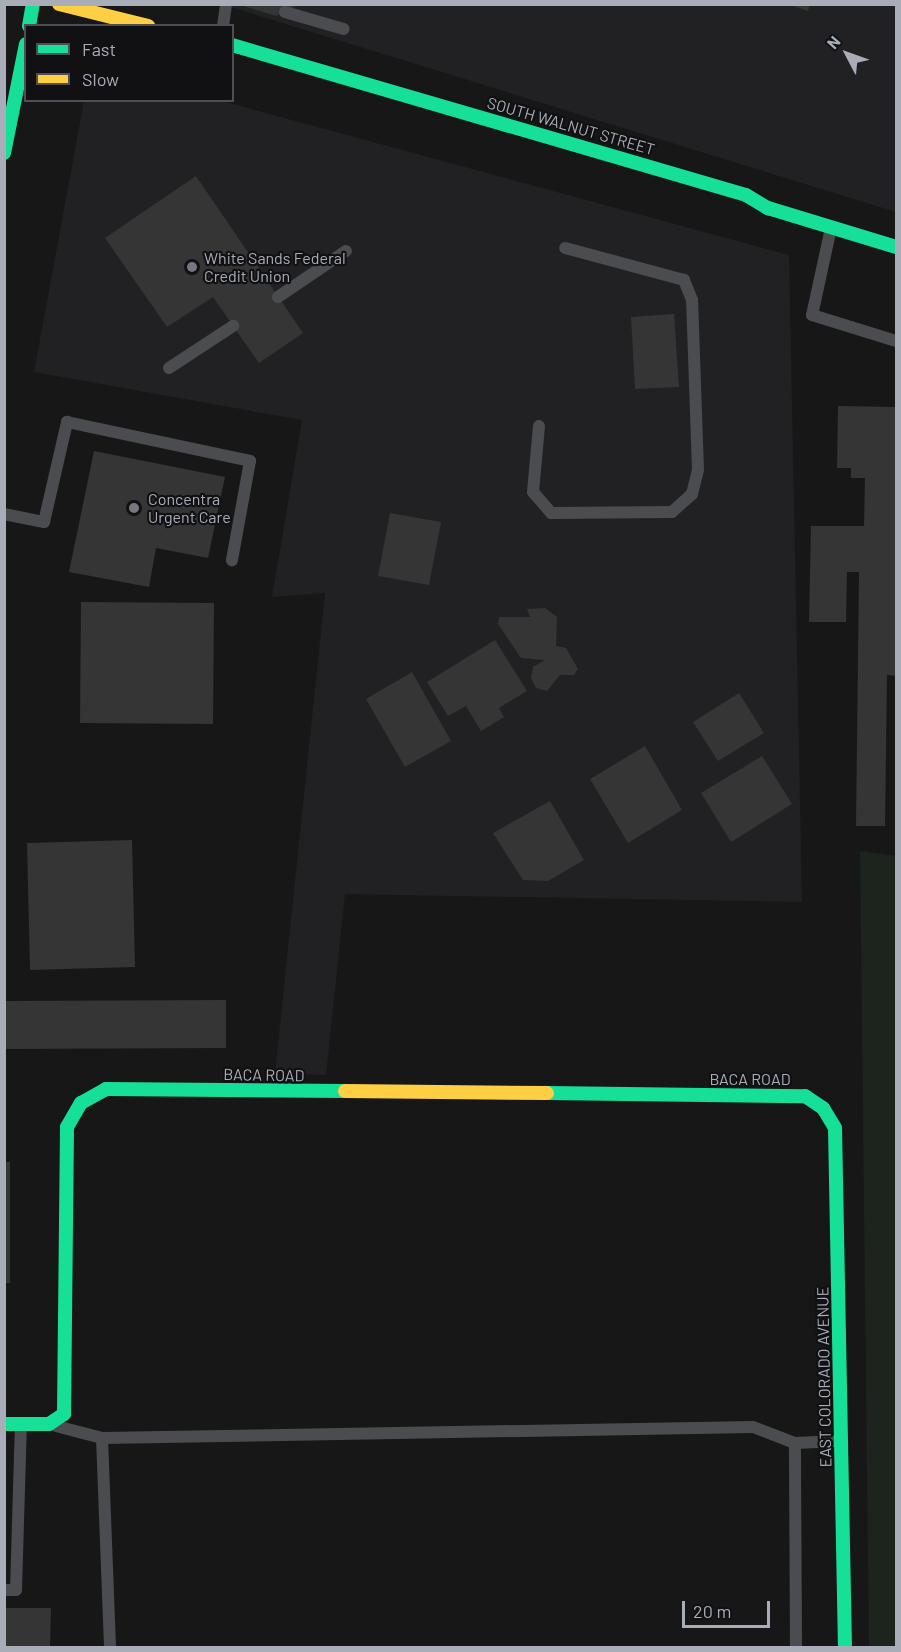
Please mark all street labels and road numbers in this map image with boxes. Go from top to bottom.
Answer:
street label: SOUTH WALNUT STREET [485,93,657,159]
street label: BACA ROAD [223,1065,305,1085]
street label: BACA ROAD [709,1069,791,1089]
street label: EAST COLORADO AVENUE [813,1287,835,1467]

